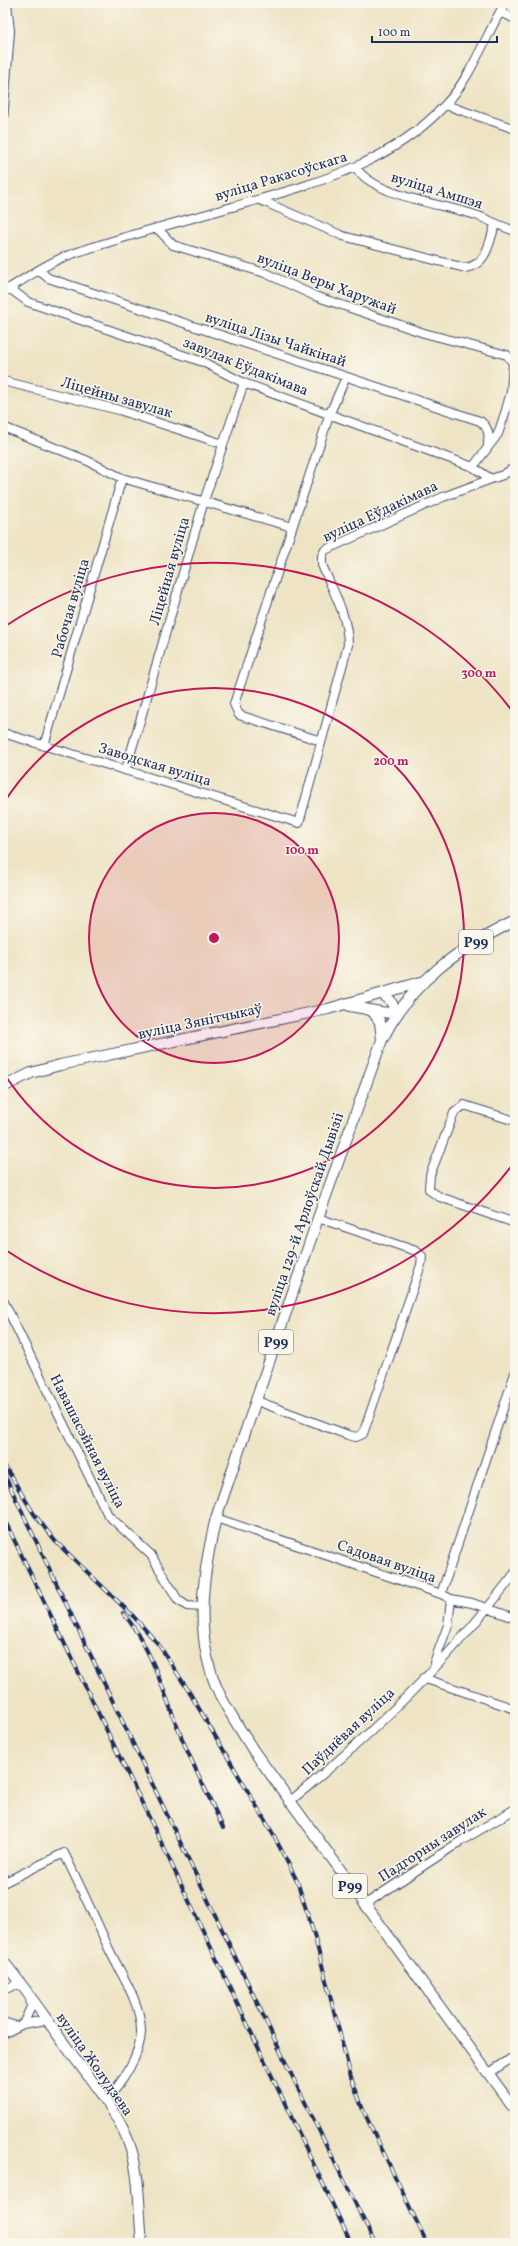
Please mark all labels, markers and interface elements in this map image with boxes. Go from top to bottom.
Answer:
scale bar [372,18,497,44]
text: 100 m [378,25,411,41]
street label: вуліца Ракасоўскага [213,147,350,208]
street label: вуліца Амшэя [388,168,485,215]
street label: вуліца Веры Харужай [254,248,399,321]
street label: вуліца Лізы Чайкінай [202,308,349,373]
street label: завулак Еўдакімава [180,333,311,402]
street label: Ліцейны завулак [58,372,175,424]
street label: вуліца Еўдакімава [319,476,442,548]
street label: Ліцейная вуліца [145,515,196,628]
street label: Рабочая вуліца [47,556,96,661]
text: 300 m [462,666,497,682]
street label: Заводская вуліца [95,738,214,793]
text: 200 m [373,754,409,770]
text: 100 m [285,843,319,859]
road number: Р99 [459,930,493,954]
centre of rings [207,931,221,945]
street label: вуліца Зянітчыкаў [136,999,264,1046]
street label: вуліца 129-й Арлоўскай Дывізіі [261,1110,350,1319]
road number: Р99 [259,1330,293,1354]
street label: Навашасэйная вуліца [44,1371,130,1512]
street label: Садовая вуліца [334,1536,439,1589]
street label: Паўднёвая вуліца [298,1683,400,1781]
street label: Падгорны завулак [375,1802,491,1888]
road number: Р99 [333,1874,367,1898]
street label: вуліца Жолудзева [50,2009,137,2121]

